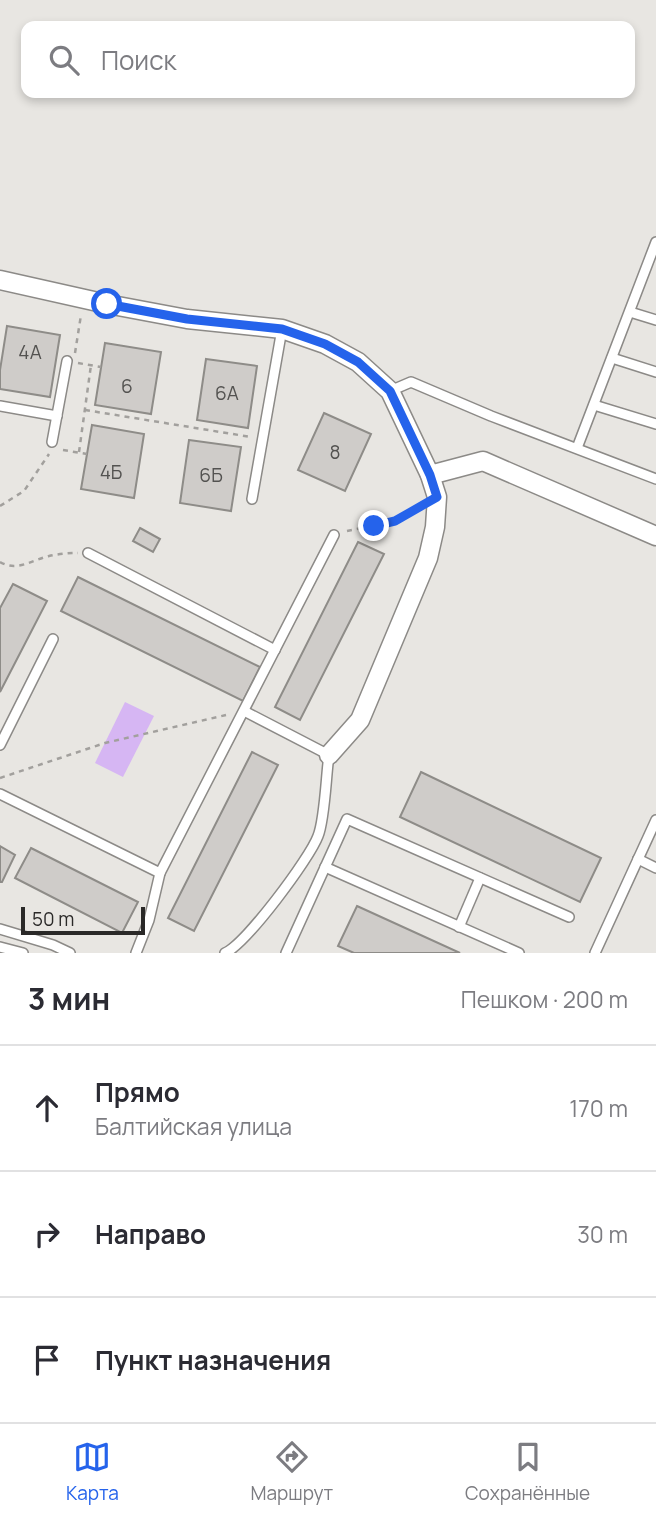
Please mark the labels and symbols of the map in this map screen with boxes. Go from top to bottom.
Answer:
route start [91,288,122,319]
house number: 4А [18,339,42,365]
house number: 6 [121,373,133,399]
house number: 6А [215,380,239,406]
house number: 8 [329,439,341,465]
house number: 4Б [100,459,122,485]
house number: 6Б [199,462,223,488]
route end [358,510,389,541]
scale bar [21,904,145,936]

